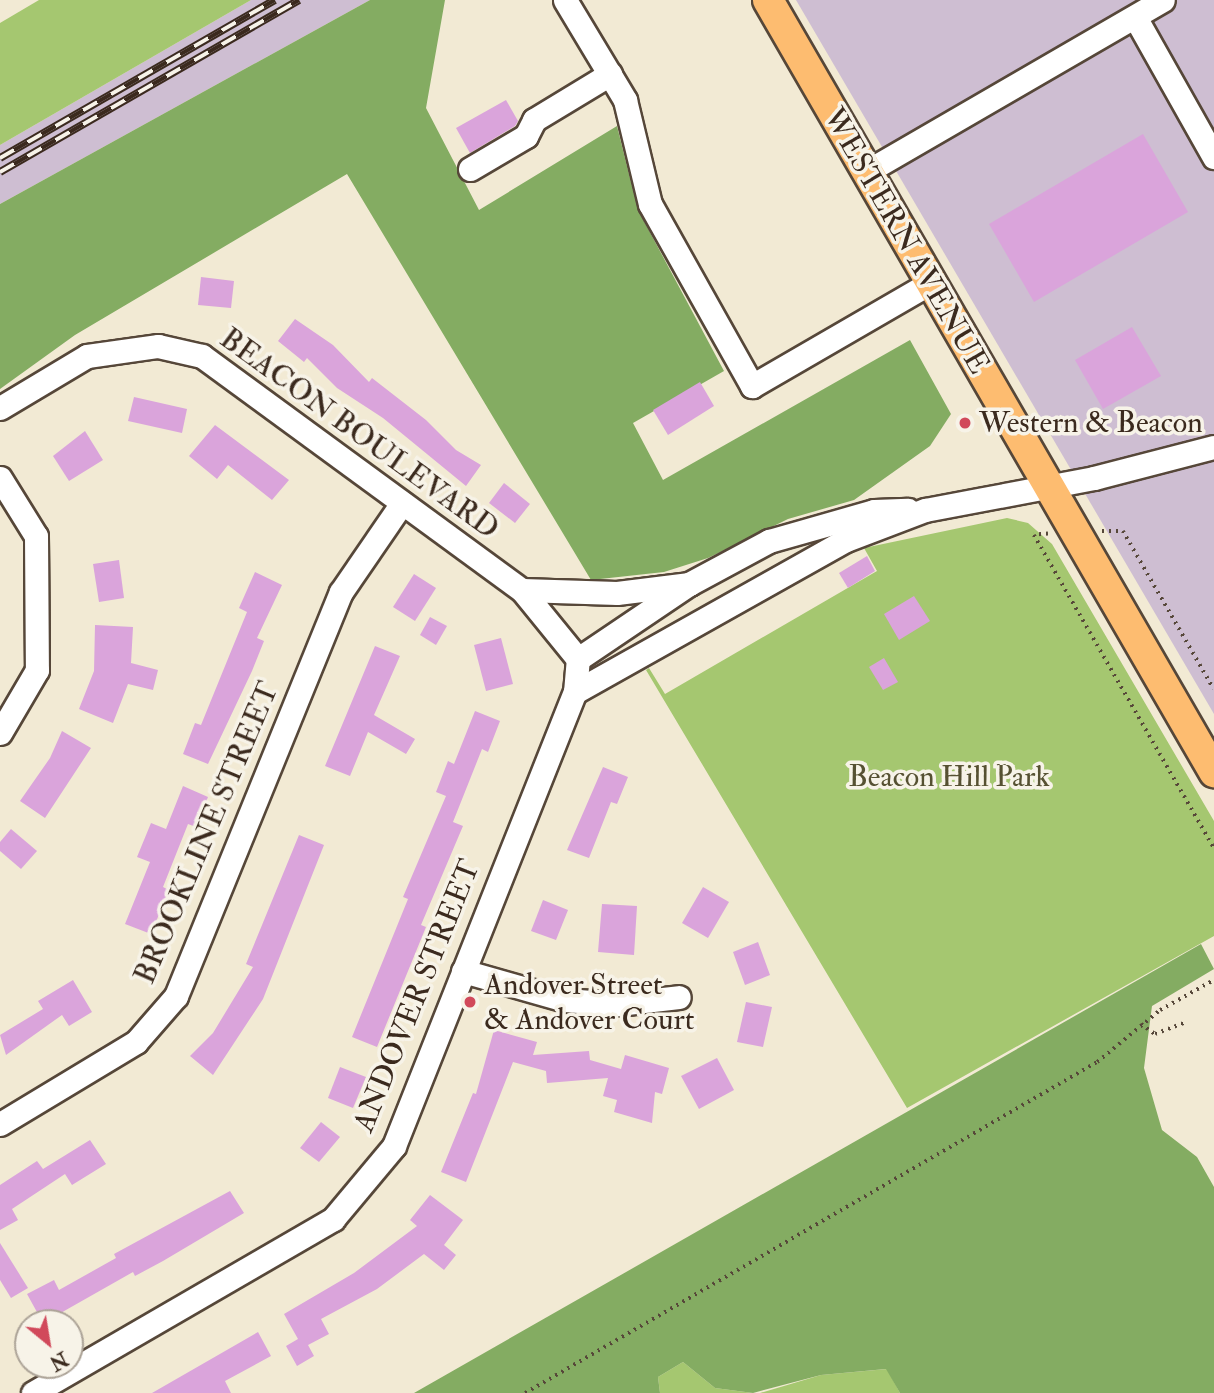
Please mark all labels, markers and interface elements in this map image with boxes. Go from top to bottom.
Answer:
street label: WESTERN AVENUE [815,102,997,380]
street label: BEACON BOULEVARD [213,321,505,547]
place label: Western & Beacon [979,405,1203,441]
marker: Western & Beacon [957,415,973,431]
street label: BROOKLINE STREET [127,677,287,989]
park label: Beacon Hill Park [848,759,1050,795]
street label: ANDOVER STREET [346,855,488,1137]
place label: Andover Street & Andover Court [484,967,694,1038]
marker: Andover Street & Andover Court [462,994,478,1010]
north arrow [14,1309,84,1379]
text: N [45,1346,72,1375]

